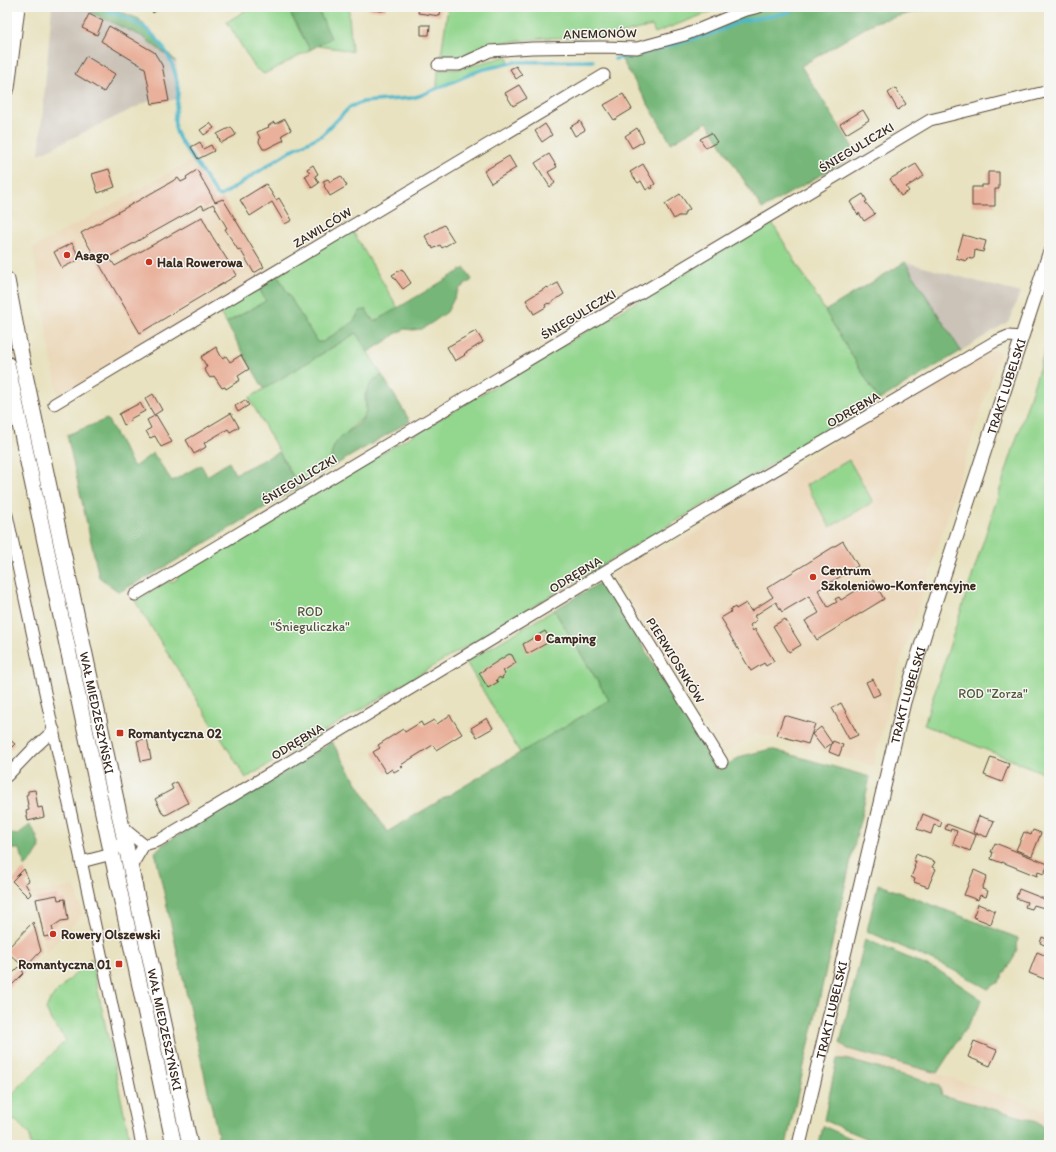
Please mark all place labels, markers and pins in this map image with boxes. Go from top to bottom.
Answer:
place label: Asago [74,248,109,264]
marker: Asago [62,250,72,260]
place label: Hala Rowerowa [157,255,243,270]
marker: Hala Rowerowa [144,257,154,267]
place label: Centrum Szkoleniowo-Konferencyjne [821,563,976,594]
marker: Centrum Szkoleniowo-Konferencyjne [808,572,818,582]
place label: Camping [546,631,596,647]
marker: Camping [533,633,543,643]
place label: Romantyczna 02 [128,726,222,742]
marker: Romantyczna 02 [115,728,125,738]
place label: Rowery Olszewski [61,927,160,943]
marker: Rowery Olszewski [48,929,58,939]
place label: Romantyczna 01 [18,957,111,973]
marker: Romantyczna 01 [114,959,124,969]

